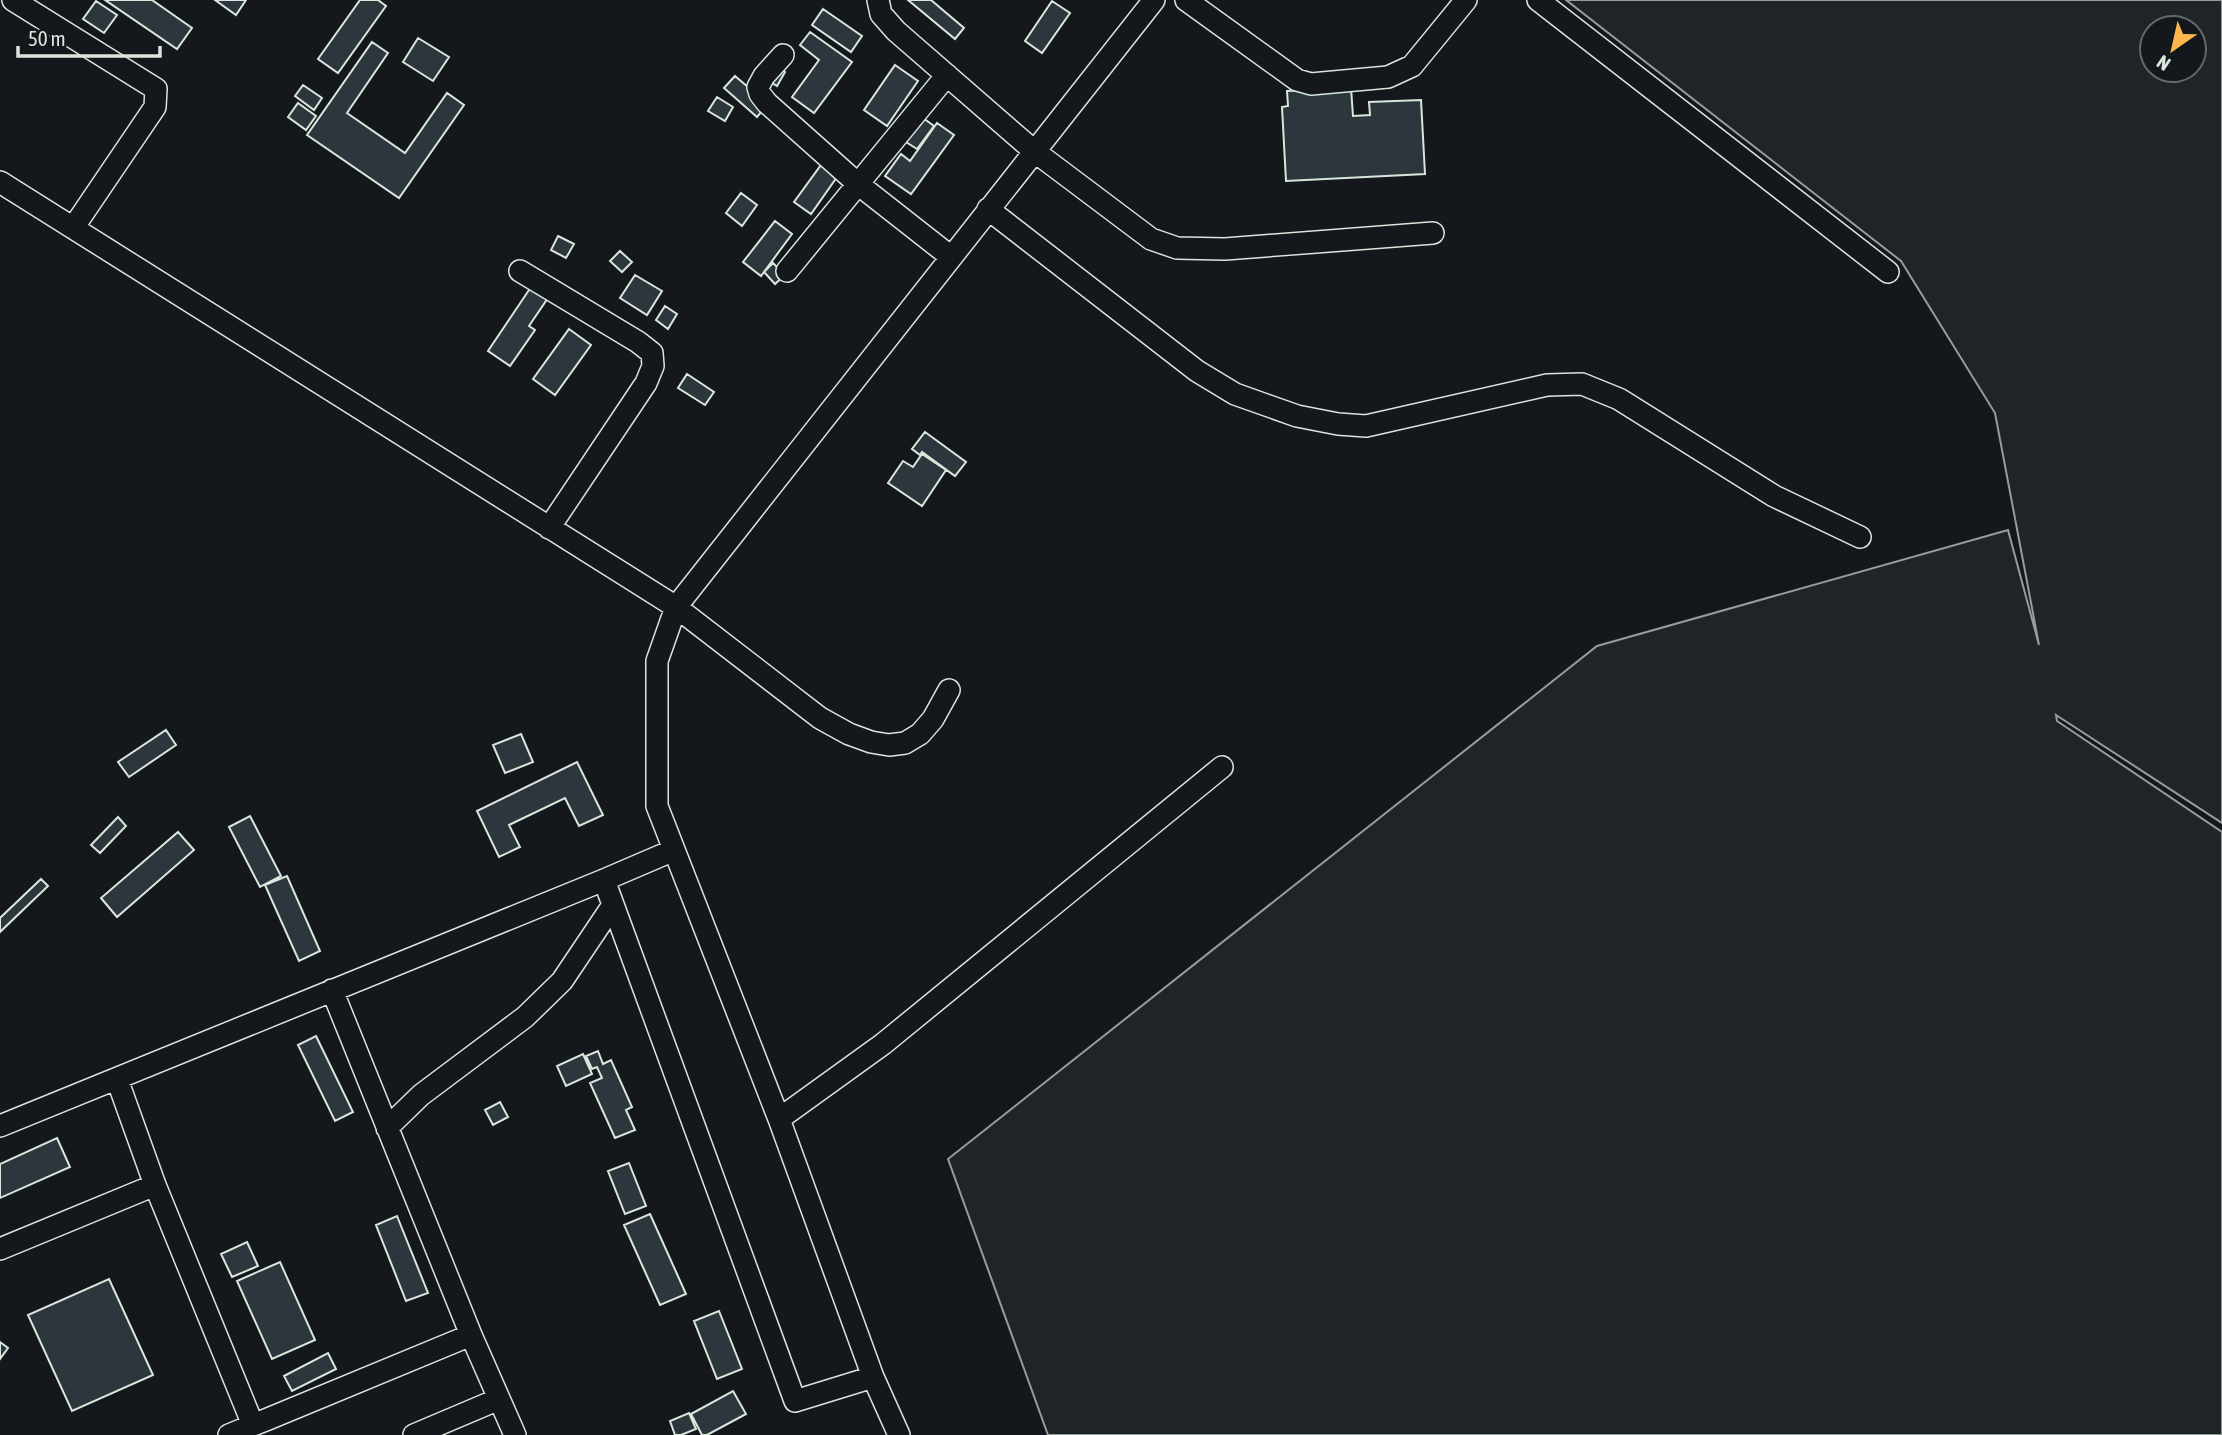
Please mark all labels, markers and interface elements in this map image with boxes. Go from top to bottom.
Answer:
scale bar [18,14,159,58]
north arrow [2138,14,2208,84]
text: 50 m [28,26,66,50]
text: N [2153,51,2174,75]

